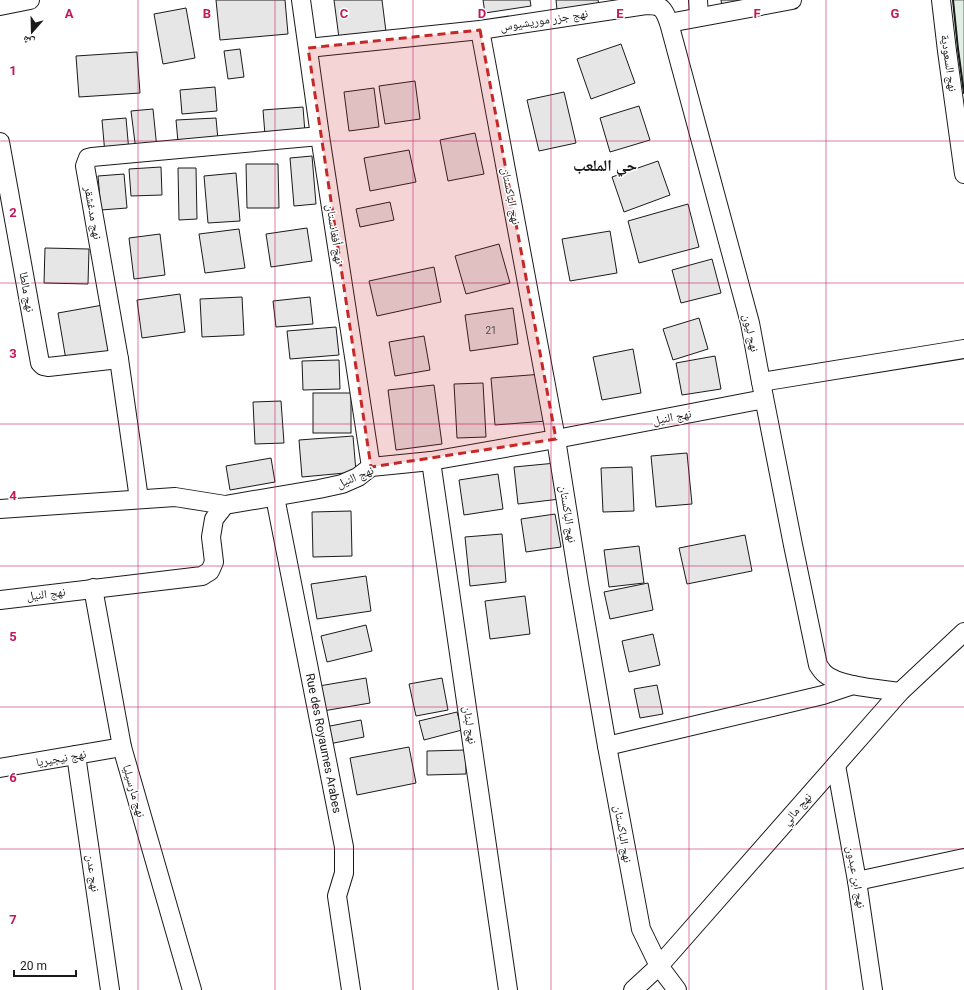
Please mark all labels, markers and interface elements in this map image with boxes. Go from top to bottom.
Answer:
text: A [65,6,74,21]
text: B [203,6,211,21]
text: C [340,6,349,21]
text: D [478,6,486,21]
street label: نهج جزر موريشيوس [499,6,589,34]
text: E [616,6,624,21]
text: F [753,6,761,21]
text: G [891,6,900,21]
north arrow [12,12,52,52]
text: ش [21,32,37,49]
street label: نهج السعودية [938,34,960,92]
text: 1 [9,63,17,78]
district label: حي الملعب [573,156,637,177]
street label: نهج الباكستان [498,166,523,226]
street label: نهج مدغشقر [81,184,105,241]
street label: نهج أفغانستان [323,203,347,265]
text: 2 [9,205,17,220]
street label: نهج مالطا [17,271,37,313]
street label: نهج ليون [740,313,762,353]
house number: 21 [485,325,497,336]
text: 3 [9,346,17,361]
street label: نهج النيل [651,406,693,428]
street label: نهج النيل [334,463,376,491]
street label: نهج الباكستان [556,484,579,544]
text: 4 [9,488,17,503]
street label: نهج النيل [26,585,66,604]
text: 5 [9,629,17,644]
street label: Rue des Royaumes Arabes [303,672,344,814]
street label: نهج لبنان [460,705,480,745]
street label: نهج نيجيريا [35,747,87,770]
street label: نهج مارسيليا [120,763,148,819]
text: 6 [9,770,17,785]
street label: نهج مالي [779,790,817,830]
street label: نهج الباكستان [611,804,635,864]
street label: نهج ابن عبدون [843,845,868,909]
street label: نهج عدن [83,853,103,893]
text: 7 [9,912,17,927]
scale bar [14,952,76,978]
text: 20 m [20,959,47,973]

